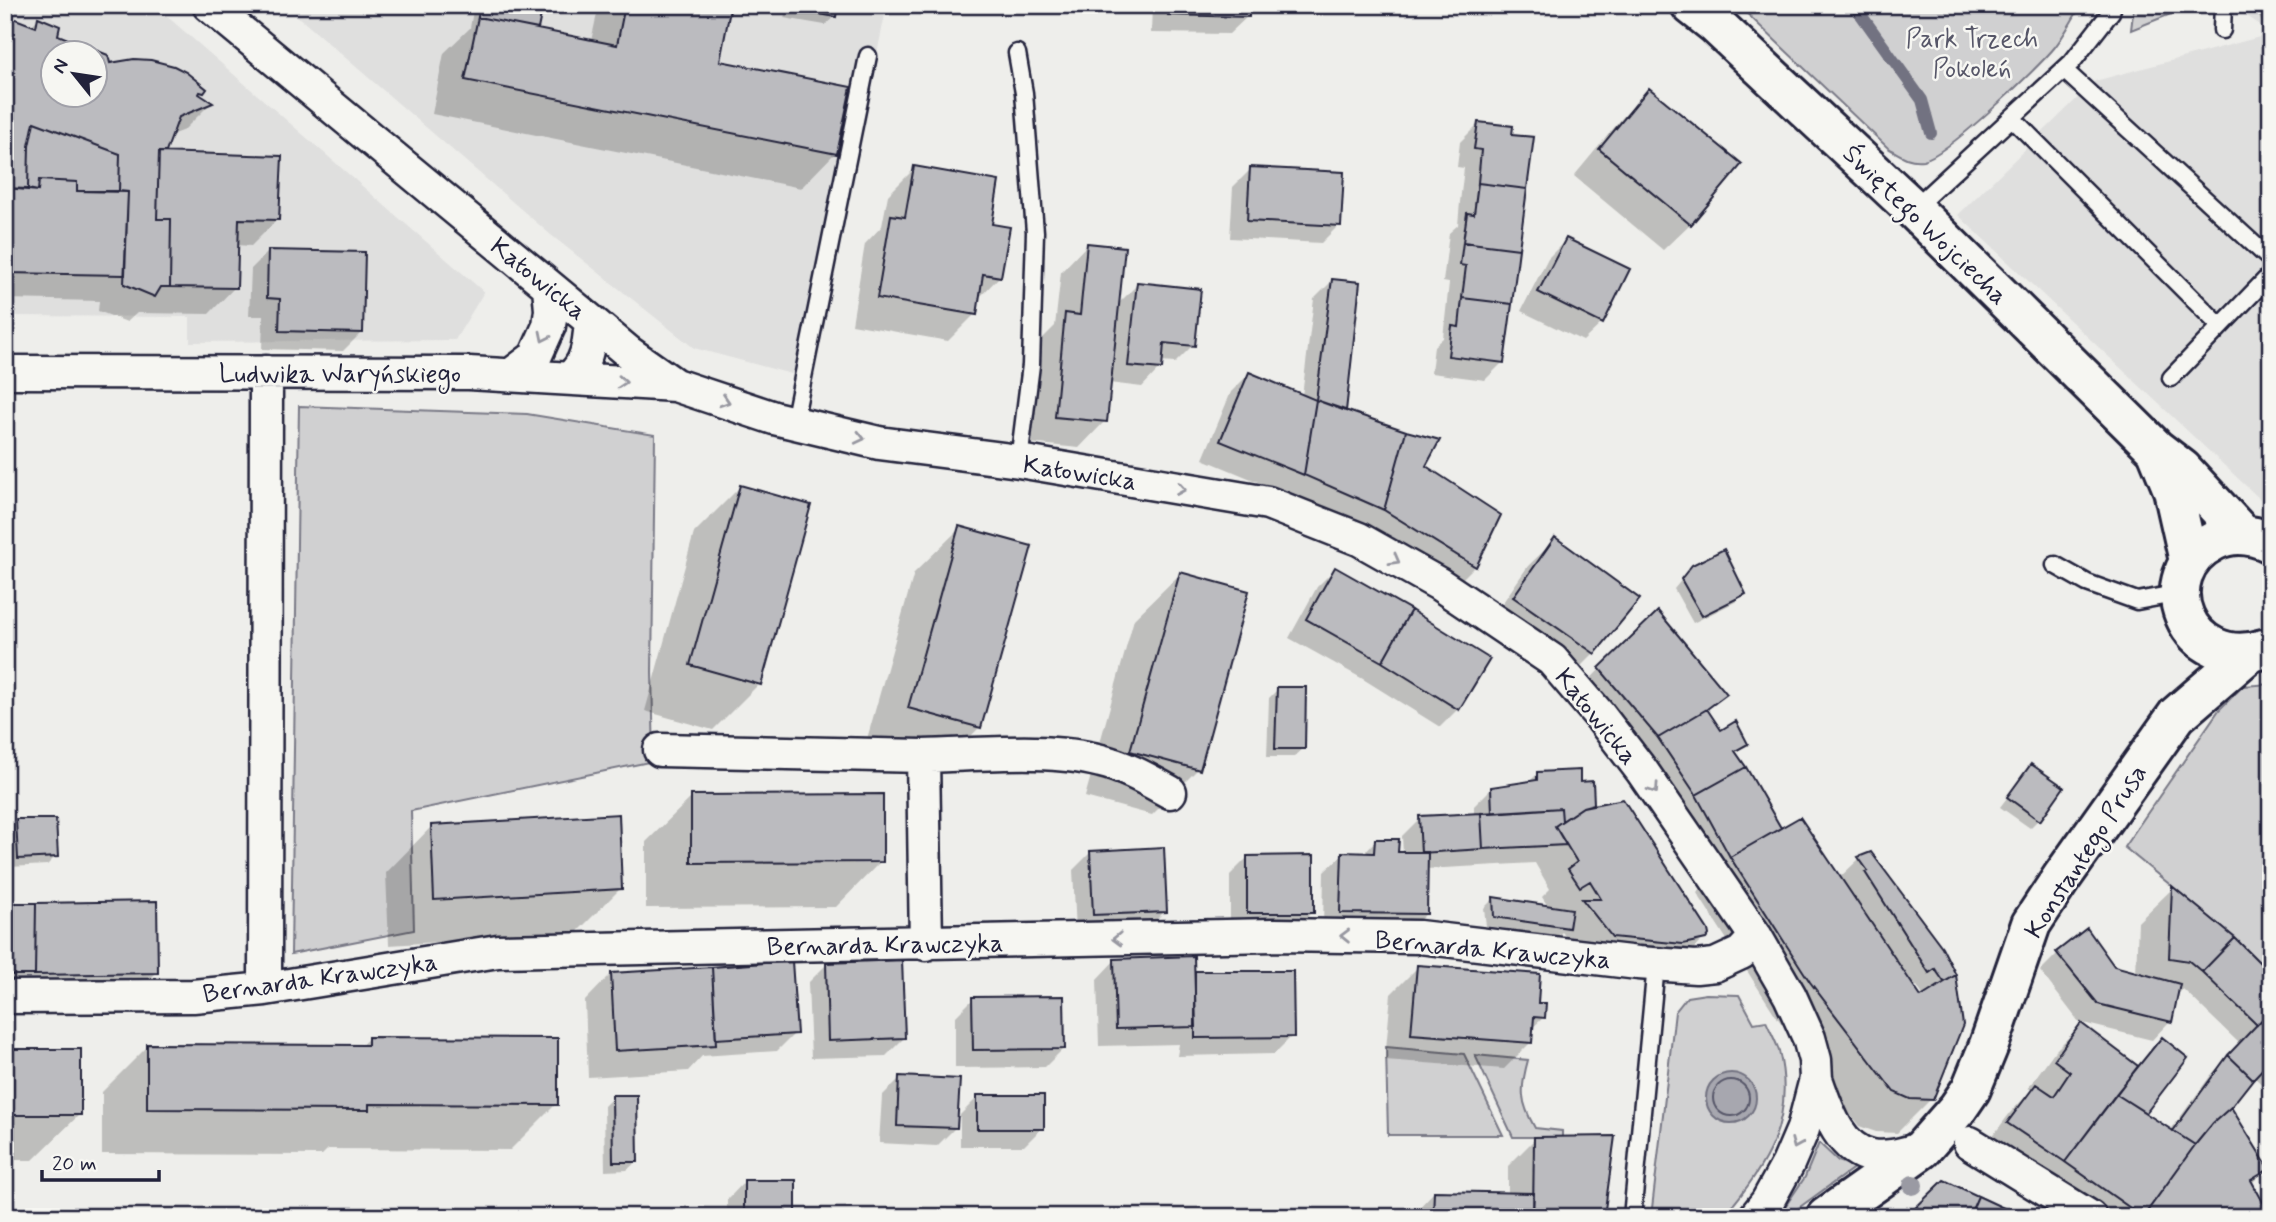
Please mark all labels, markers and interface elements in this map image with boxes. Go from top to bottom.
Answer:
park label: Park Trzech Pokoleń [1906,23,2038,87]
north arrow [38,38,108,108]
text: N [47,55,75,78]
street label: Świętego Wojciecha [1833,137,2015,315]
street label: Katowicka [482,230,593,329]
one-way arrow [538,330,552,342]
street label: Ludwika Waryńskiego [219,358,461,394]
one-way arrow [617,374,628,389]
one-way arrow [718,393,730,407]
one-way arrow [854,430,866,444]
street label: Katowicka [1020,448,1139,500]
one-way arrow [1175,481,1187,496]
one-way arrow [1388,552,1401,565]
street label: Katowicka [1546,662,1645,773]
street label: Konstantego Prusa [2018,758,2157,947]
one-way arrow [1645,781,1658,794]
street label: Bernarda Krawczyka [1373,924,1612,978]
street label: Bernarda Krawczyka [766,927,1004,965]
one-way arrow [1339,928,1349,944]
one-way arrow [1112,932,1123,947]
street label: Bernarda Krawczyka [201,946,440,1012]
one-way arrow [1791,1137,1805,1149]
scale bar [42,1138,159,1182]
text: 20 m [52,1150,97,1178]

